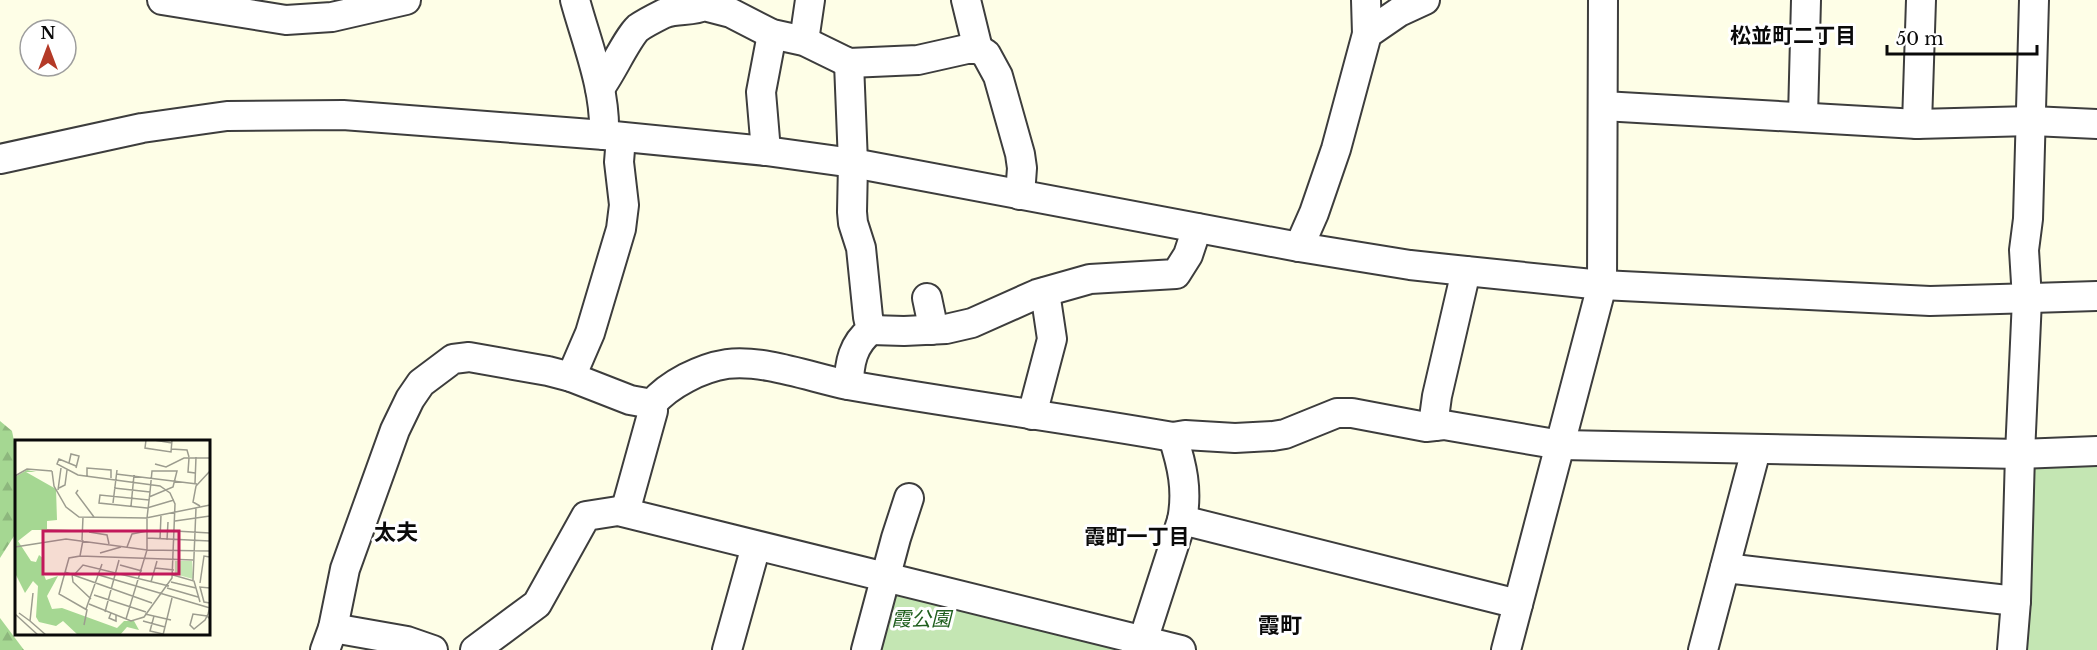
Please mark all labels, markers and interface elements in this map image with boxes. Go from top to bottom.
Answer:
north arrow [18,18,78,78]
scale bar [1887,18,2037,56]
text: N [40,23,56,43]
district label: 松並町二丁目 [1730,23,1856,49]
text: 50 m [1896,28,1944,50]
inset map [15,440,210,635]
district label: 太夫 [374,519,418,546]
district label: 霞町一丁目 [1085,524,1190,550]
park label: 霞公園 [891,607,954,631]
district label: 霞町 [1258,612,1302,639]

